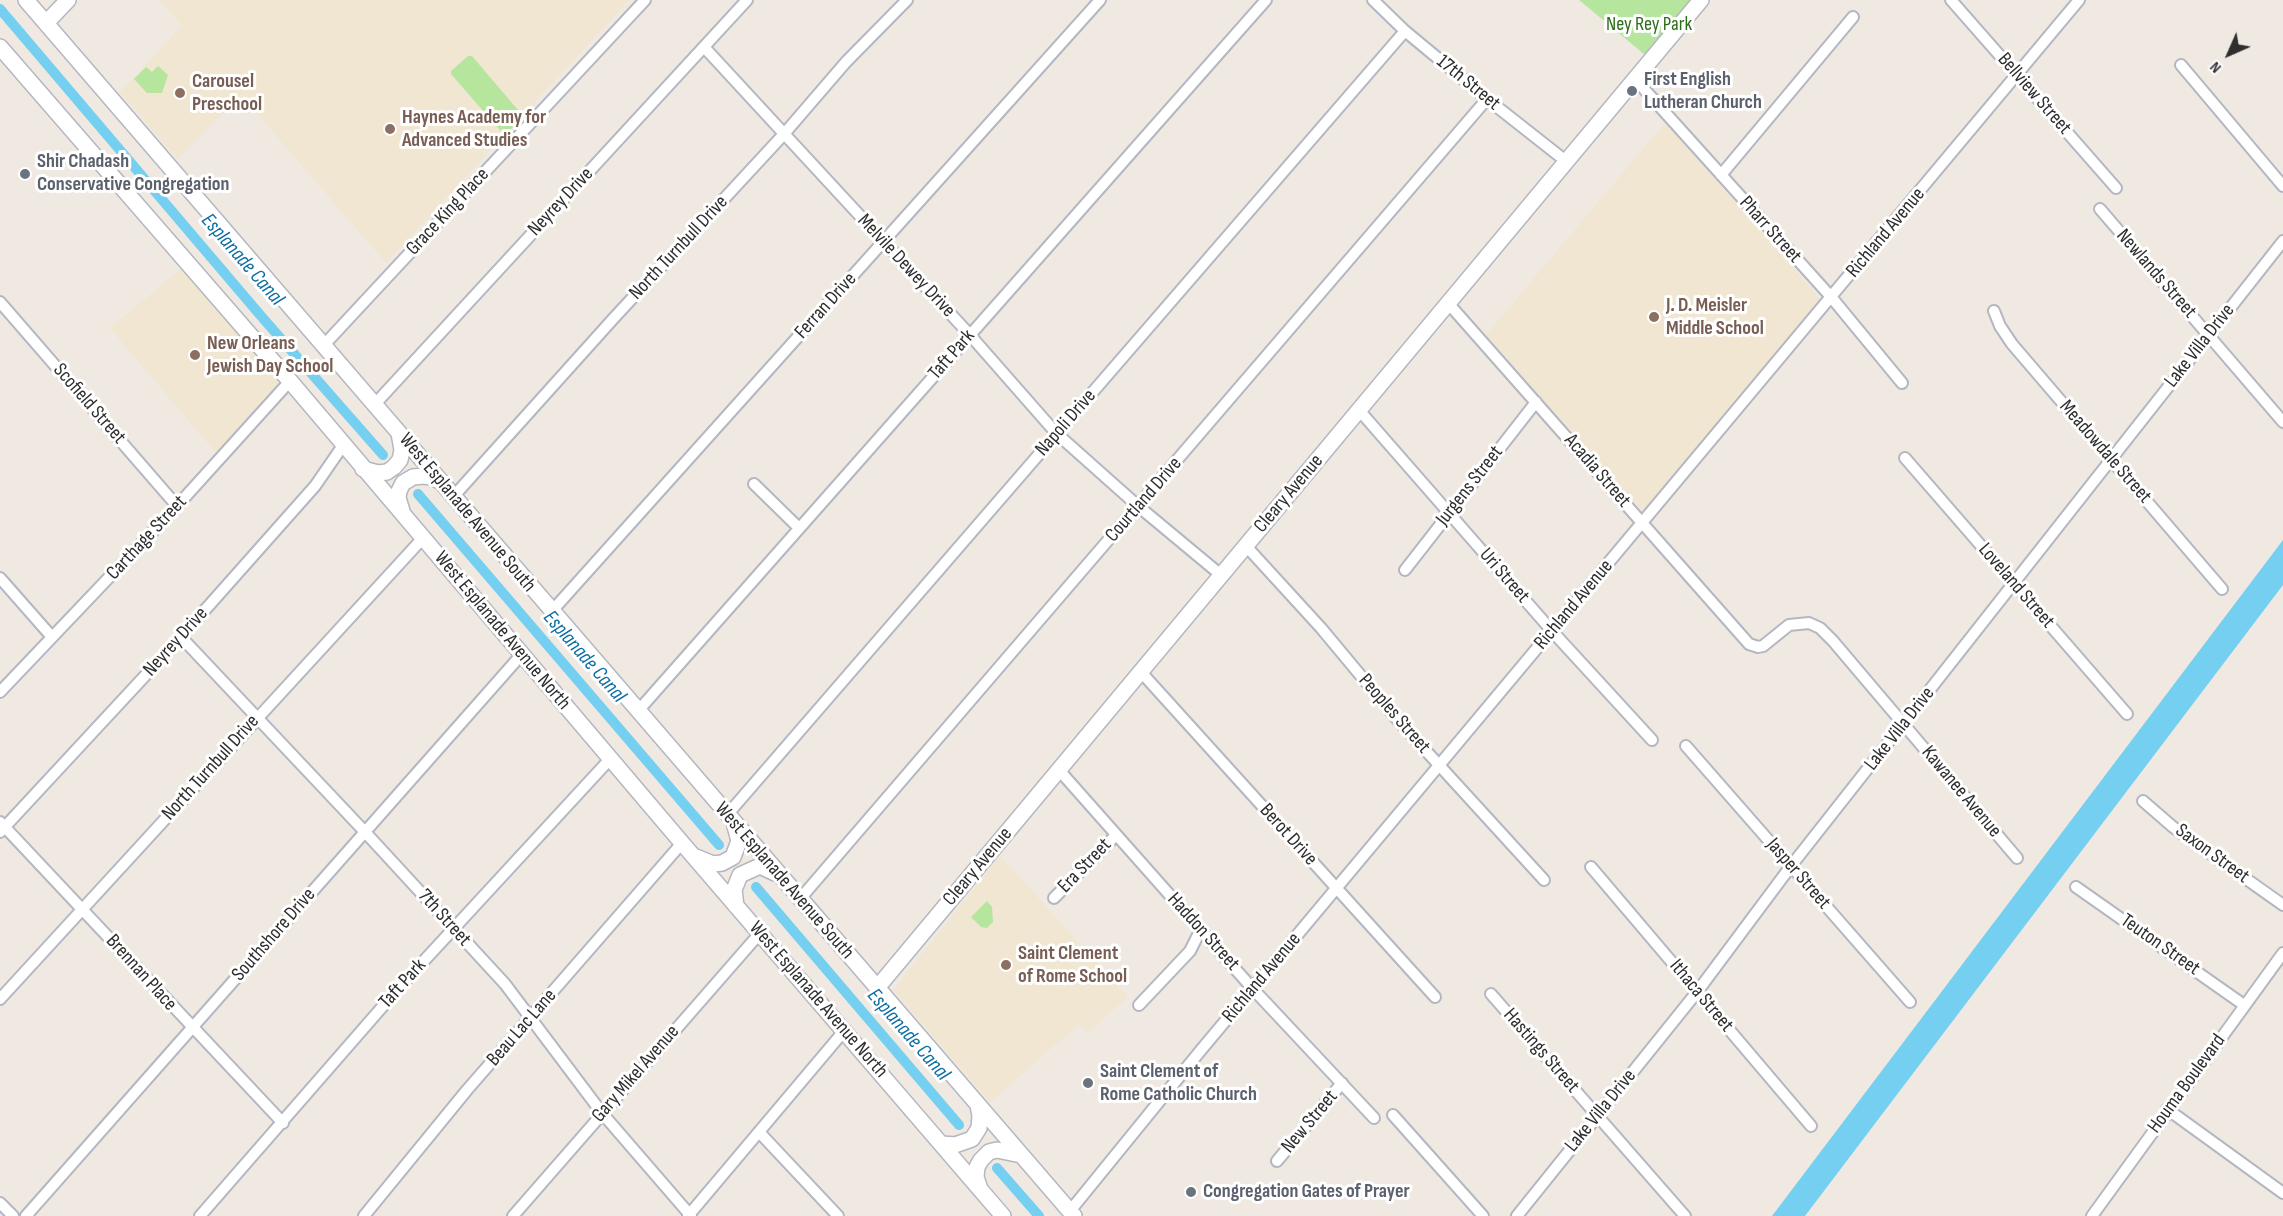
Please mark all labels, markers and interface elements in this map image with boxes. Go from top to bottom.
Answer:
park label: Ney Rey Park [1606,13,1692,37]
north arrow [2199,24,2259,84]
street label: Bellview Street [1992,48,2076,140]
street label: 17th Street [1431,50,1505,116]
text: N [2206,57,2226,77]
place label: First English Lutheran Church [1644,68,1762,115]
place label: Carousel Preschool [192,70,262,117]
marker: First English Lutheran Church [1625,84,1639,98]
marker: Carousel Preschool [173,86,187,100]
place label: Haynes Academy for Advanced Studies [402,106,546,153]
marker: Haynes Academy for Advanced Studies [383,122,397,136]
place label: Shir Chadash Conservative Congregation [37,150,229,197]
street label: Grace King Place [401,163,495,261]
street label: Neyrey Drive [523,163,599,241]
marker: Shir Chadash Conservative Congregation [18,167,32,181]
street label: Richland Avenue [1841,183,1931,283]
street label: North Turnbull Drive [625,191,733,305]
street label: Pharr Street [1734,192,1806,268]
water label: Esplanade Canal [195,209,289,311]
street label: Melvile Dewey Drive [852,209,960,323]
street label: Newlands Street [2111,225,2201,323]
street label: Ferran Drive [790,268,862,344]
place label: J. D. Meisler Middle School [1666,294,1764,341]
street label: Lake Villa Drive [2160,299,2240,393]
marker: J. D. Meisler Middle School [1647,310,1661,324]
street label: Taft Park [924,325,980,385]
place label: New Orleans Jewish Day School [207,332,333,379]
marker: New Orleans Jewish Day School [188,348,202,362]
street label: Scofield Street [47,359,131,449]
street label: Napoli Drive [1031,385,1101,461]
street label: Meadowdale Street [2054,396,2156,508]
street label: West Esplanade Avenue South [394,429,540,597]
street label: Acadia Street [1559,429,1635,513]
street label: Jurgens Street [1431,441,1509,531]
street label: Cleary Avenue [1249,450,1329,538]
street label: Courtland Drive [1101,453,1187,547]
street label: Carthage Street [102,491,192,585]
street label: Loveland Street [1973,539,2059,633]
street label: Uri Street [1474,544,1534,608]
street label: West Esplanade Avenue North [429,547,575,715]
street label: Richland Avenue [1529,555,1619,655]
street label: Neyrey Drive [139,602,213,682]
water label: Esplanade Canal [537,606,631,708]
street label: Peoples Street [1353,669,1435,759]
street label: Lake Villa Drive [1860,682,1940,776]
street label: North Turnbull Drive [157,710,265,826]
street label: Kawanee Avenue [1916,741,2006,843]
street label: West Esplanade Avenue South [709,798,859,964]
street label: Berot Drive [1254,799,1322,871]
street label: Saxon Street [2170,819,2254,889]
street label: Cleary Avenue [938,823,1018,911]
street label: Era Street [1053,834,1117,898]
street label: Jasper Street [1761,834,1835,914]
street label: Southshore Drive [227,884,321,986]
street label: 7th Street [412,885,476,951]
street label: Haddon Street [1162,888,1244,976]
street label: Teuton Street [2116,909,2204,981]
street label: West Esplanade Avenue North [744,917,892,1083]
street label: Richland Avenue [1217,928,1307,1028]
street label: Brennan Place [100,930,182,1016]
place label: Saint Clement of Rome School [1018,942,1127,989]
street label: Taft Park [374,954,432,1014]
street label: Ithaca Street [1664,955,1738,1037]
marker: Saint Clement of Rome School [999,958,1013,972]
water label: Esplanade Canal [861,984,955,1086]
street label: Beau Lac Lane [482,985,562,1071]
street label: Hastings Street [1498,1004,1584,1098]
street label: Gary Mikel Avenue [587,1020,685,1128]
street label: Houma Boulevard [2143,1030,2231,1138]
place label: Saint Clement of Rome Catholic Church [1100,1060,1257,1107]
street label: Lake Villa Drive [1560,1065,1642,1157]
marker: Saint Clement of Rome Catholic Church [1081,1076,1095,1090]
street label: New Street [1277,1086,1343,1158]
place label: Congregation Gates of Prayer [1203,1180,1410,1204]
marker: Congregation Gates of Prayer [1184,1185,1198,1199]

